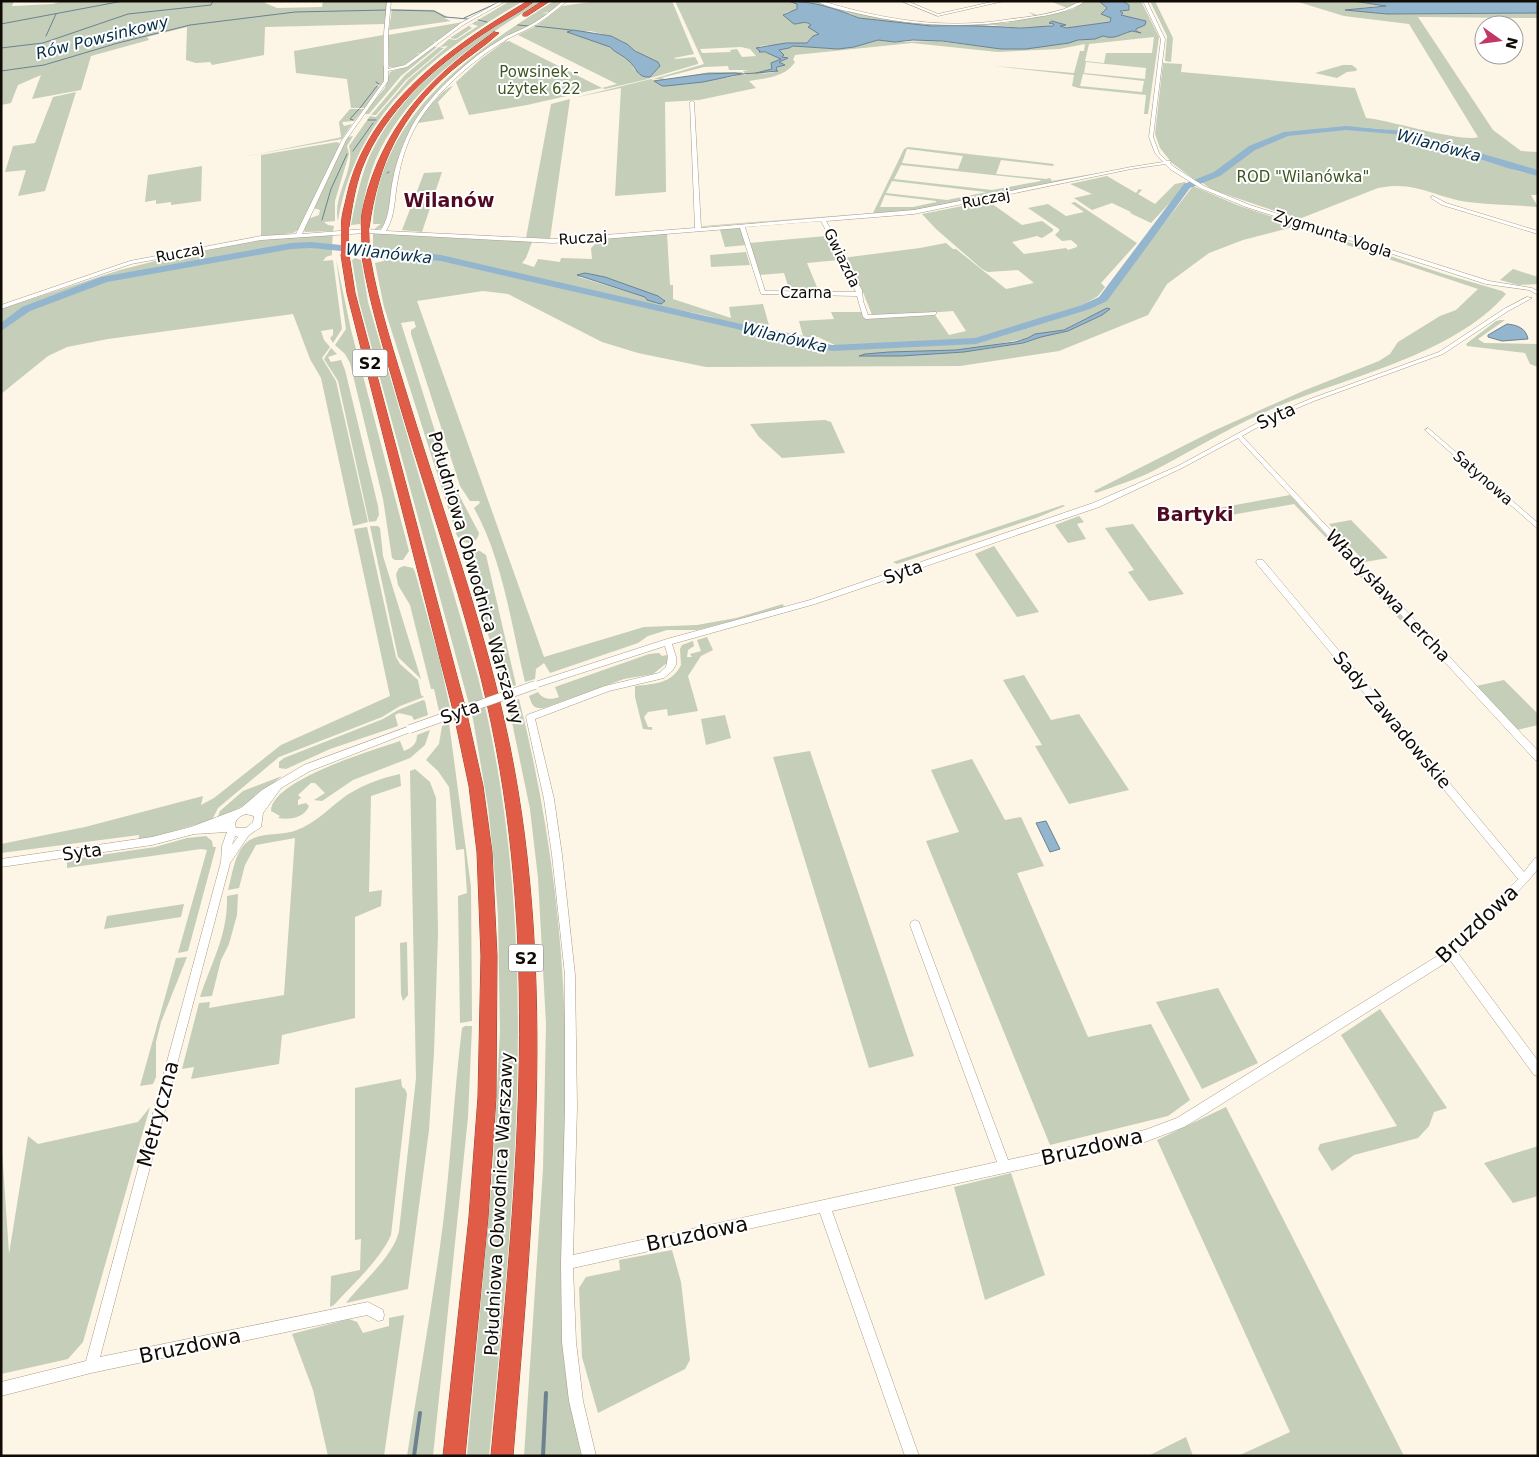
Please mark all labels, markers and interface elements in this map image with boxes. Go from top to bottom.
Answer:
water label: Rów Powsinkowy [34,12,171,63]
north arrow [1474,15,1524,65]
text: N [1502,36,1521,51]
park label: Powsinek - użytek 622 [497,63,581,98]
water label: Wilanówka [1395,125,1483,166]
park label: ROD "Wilanówka" [1237,168,1369,186]
street label: Ruczaj [960,186,1012,212]
district label: Wilanów [404,189,494,211]
street label: Zygmunta Vogla [1272,206,1394,262]
street label: Gwiazda [820,225,864,291]
street label: Ruczaj [558,227,608,249]
street label: Ruczaj [154,240,206,266]
water label: Wilanówka [345,240,433,267]
street label: Czarna [780,284,832,302]
water label: Wilanówka [741,318,829,356]
road number: S2 [352,349,388,376]
street label: Syta [1253,398,1298,433]
street label: Południowa Obwodnica Warszawy [424,429,529,727]
street label: Satynowa [1449,447,1517,509]
district label: Bartyki [1156,503,1234,525]
street label: Władysława Lercha [1322,525,1455,666]
street label: Syta [880,555,925,588]
street label: Sady Zawadowskie [1329,647,1456,792]
street label: Syta [437,695,482,728]
street label: Syta [61,838,103,865]
street label: Bruzdowa [1431,880,1523,968]
road number: S2 [508,944,544,971]
street label: Południowa Obwodnica Warszawy [480,1051,517,1356]
street label: Metryczna [132,1058,184,1170]
street label: Bruzdowa [1039,1124,1145,1170]
street label: Bruzdowa [644,1211,750,1257]
street label: Bruzdowa [137,1323,243,1369]

